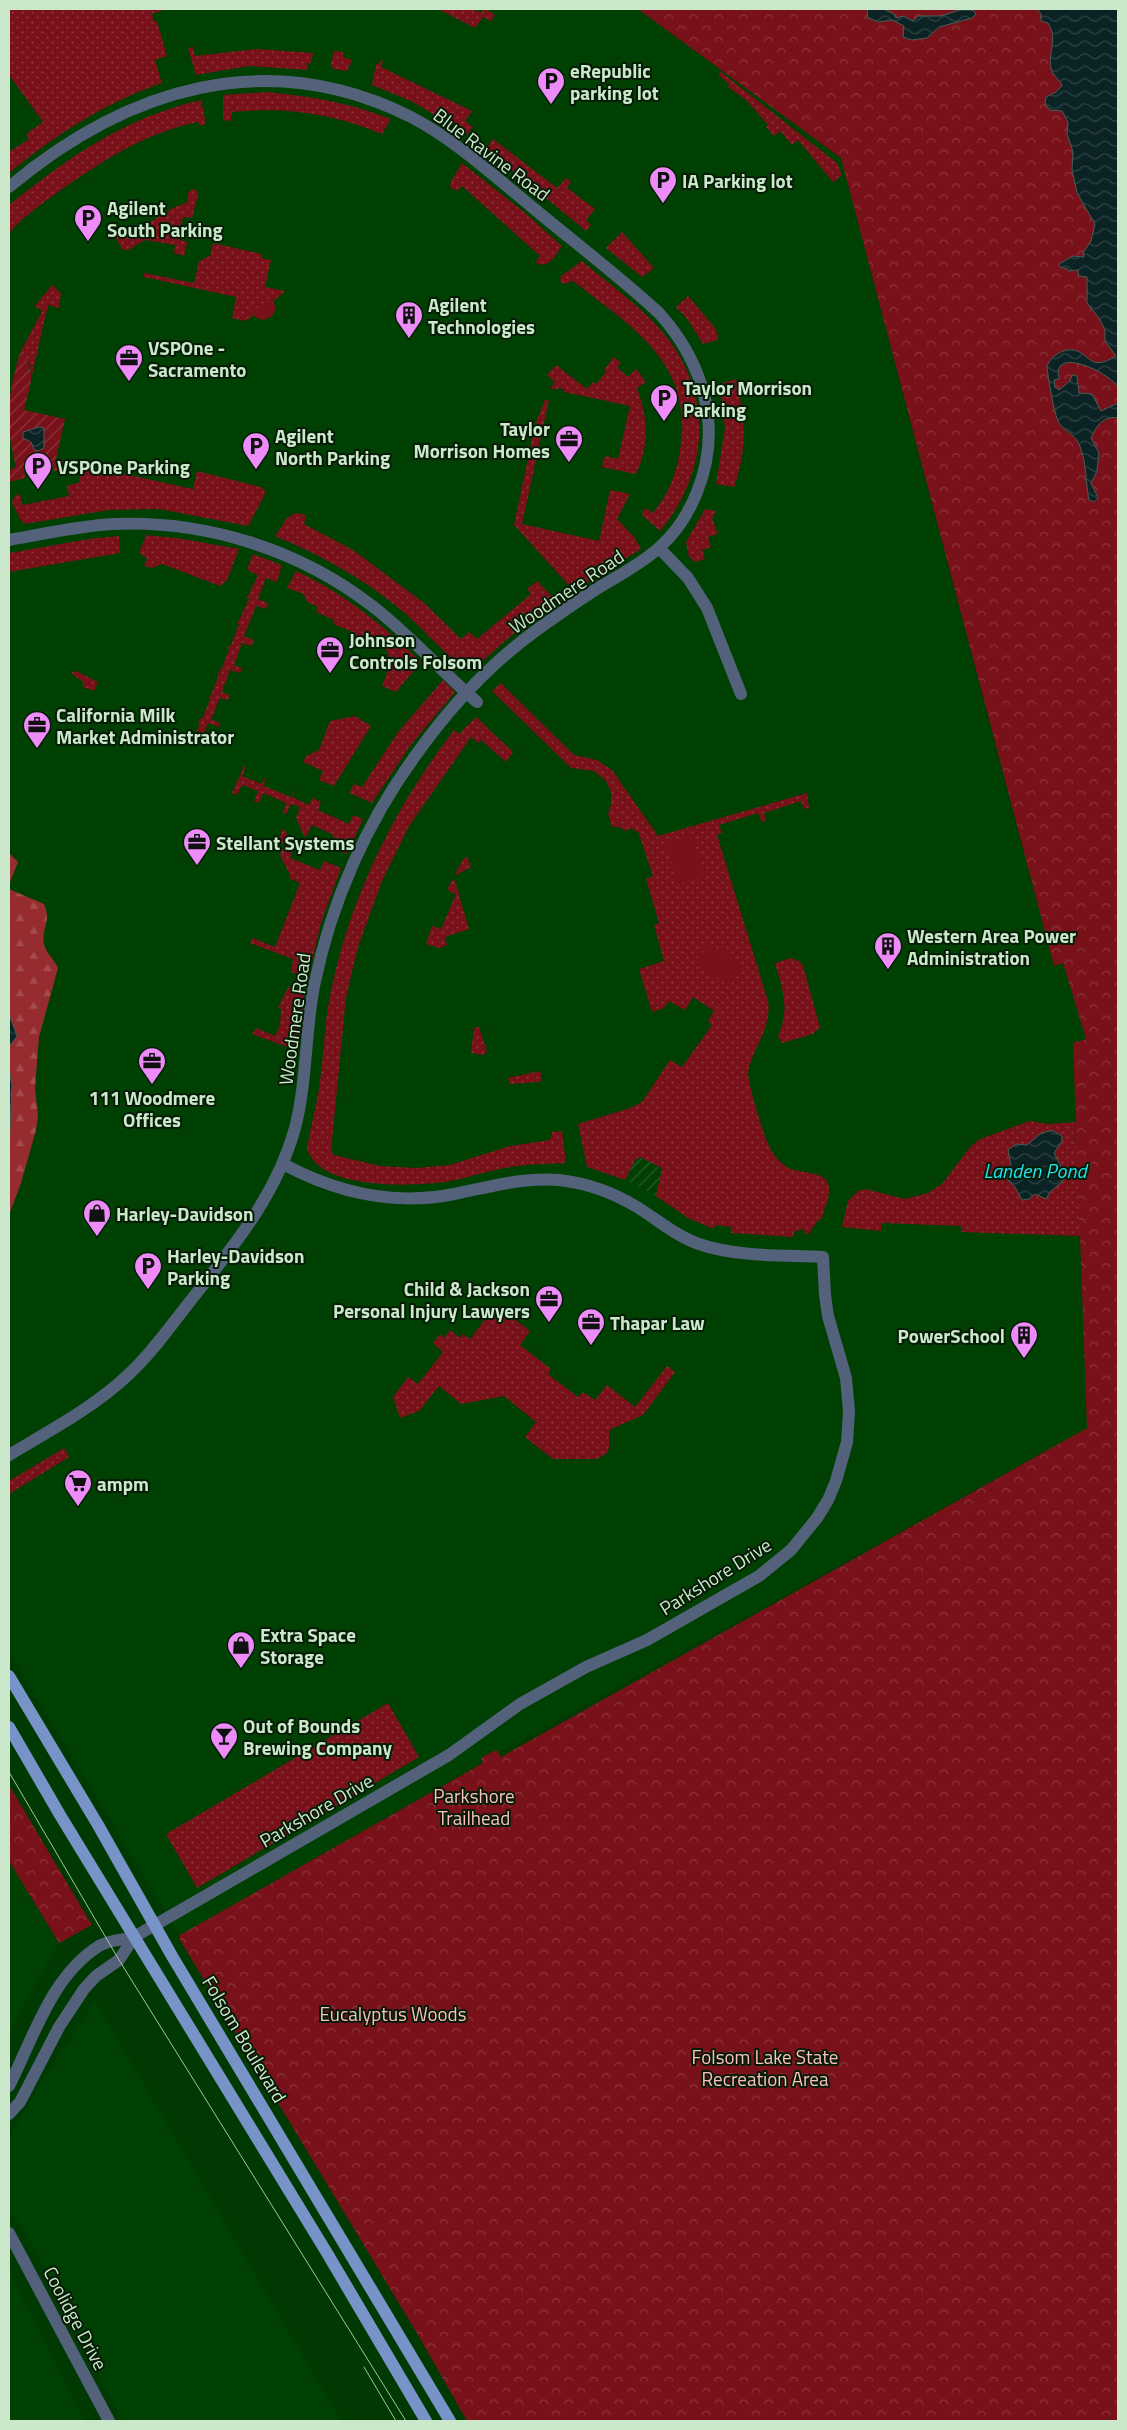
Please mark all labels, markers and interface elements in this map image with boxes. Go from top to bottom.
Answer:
place label: eRepublic parking lot [570,56,659,107]
parking icon: eRepublic parking lot [536,66,566,105]
street label: Blue Ravine Road [428,100,556,208]
parking icon: IA Parking lot [648,165,678,204]
place label: IA Parking lot [682,166,793,195]
place label: Agilent South Parking [107,193,223,244]
parking icon: Agilent South Parking [73,203,103,242]
place label: Agilent Technologies [428,290,535,341]
building icon: Agilent Technologies [394,300,424,339]
place label: VSPOne - Sacramento [148,333,246,384]
office icon: VSPOne - Sacramento [114,343,144,382]
place label: Taylor Morrison Parking [683,373,812,424]
parking icon: Taylor Morrison Parking [649,383,679,422]
place label: Taylor Morrison Homes [413,414,550,465]
place label: Agilent North Parking [275,421,390,472]
office icon: Taylor Morrison Homes [554,424,584,463]
parking icon: Agilent North Parking [241,431,271,470]
parking icon: VSPOne Parking [23,451,53,490]
place label: VSPOne Parking [57,452,190,481]
street label: Woodmere Road [503,542,629,640]
place label: Johnson Controls Folsom [349,625,482,676]
office icon: Johnson Controls Folsom [315,635,345,674]
place label: California Milk Market Administrator [56,700,234,751]
office icon: California Milk Market Administrator [22,710,52,749]
office icon: Stellant Systems [182,827,212,866]
place label: Stellant Systems [216,828,355,857]
place label: Western Area Power Administration [907,921,1076,972]
building icon: Western Area Power Administration [873,931,903,970]
street label: Woodmere Road [270,951,318,1087]
office icon: 111 Woodmere Offices [137,1046,167,1085]
place label: 111 Woodmere Offices [89,1083,216,1134]
water label: Landen Pond [984,1155,1088,1186]
shop icon: Harley-Davidson [82,1198,112,1237]
place label: Harley-Davidson [116,1199,253,1228]
place label: Harley-Davidson Parking [167,1241,304,1292]
parking icon: Harley-Davidson Parking [133,1251,163,1290]
place label: Child & Jackson Personal Injury Lawyers [333,1274,530,1325]
office icon: Child & Jackson Personal Injury Lawyers [534,1284,564,1323]
office icon: Thapar Law [576,1307,606,1346]
place label: Thapar Law [610,1308,705,1337]
building icon: PowerSchool [1009,1320,1039,1359]
place label: PowerSchool [898,1321,1005,1350]
supermarket icon: ampm [63,1468,93,1507]
place label: ampm [97,1469,149,1498]
street label: Parkshore Drive [653,1530,777,1622]
place label: Extra Space Storage [260,1620,356,1671]
shop icon: Extra Space Storage [226,1630,256,1669]
place label: Out of Bounds Brewing Company [243,1711,392,1762]
bar icon: Out of Bounds Brewing Company [209,1721,239,1760]
street label: Parkshore Drive [254,1766,378,1854]
park label: Parkshore Trailhead [433,1781,515,1832]
street label: Folsom Boulevard [196,1970,294,2108]
park label: Eucalyptus Woods [320,1999,467,2028]
park label: Folsom Lake State Recreation Area [692,2042,838,2093]
street label: Coolidge Drive [36,2261,116,2375]

